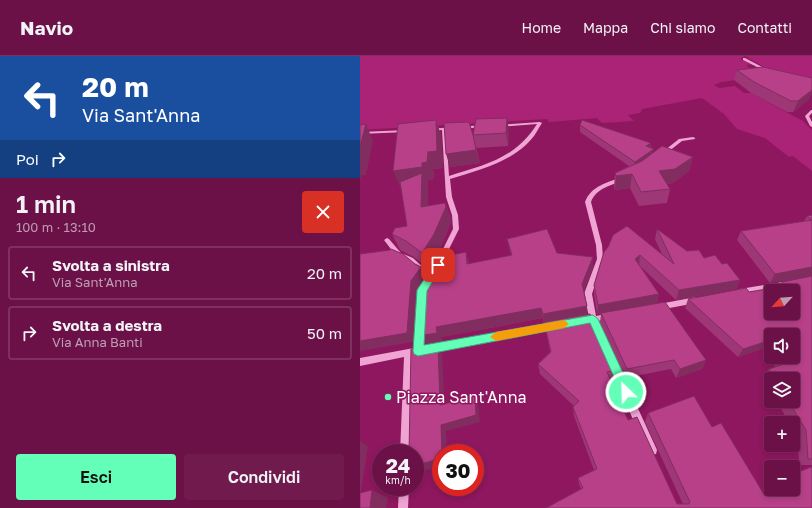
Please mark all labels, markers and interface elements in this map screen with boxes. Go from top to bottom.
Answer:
text: Navio [20,16,73,39]
text: Home [522,19,561,36]
text: Mappa [583,19,628,36]
text: Chi siamo [650,19,715,36]
text: Contatti [737,19,792,36]
text: 20 m [82,70,149,103]
icon: left [16,72,68,124]
text: Via Sant'Anna [82,104,200,126]
icon: right [47,148,69,170]
text: Poi [16,150,39,168]
text: 1 min [16,189,76,218]
button: close [302,191,344,233]
text: 100 m · 13:10 [16,219,96,235]
pin [421,248,455,282]
icon: arrive [427,254,449,276]
text: Svolta a sinistra [52,256,170,274]
icon: left [18,262,40,284]
text: 20 m [307,264,342,282]
text: Via Sant'Anna [52,274,138,290]
north arrow [764,284,800,320]
map controls [764,284,800,496]
text: Svolta a destra [52,316,162,334]
icon: right [18,322,40,344]
text: 50 m [307,324,342,342]
button: sound [764,328,800,364]
text: Via Anna Banti [52,334,143,350]
position arrow [605,371,647,413]
button: layers [764,372,800,408]
place label: Piazza Sant'Anna [396,387,527,407]
marker: Piazza Sant'Anna [383,392,393,402]
button: + [764,416,800,452]
speed limit sign: 30 [432,444,484,496]
text: 24 [386,453,410,477]
button: Esci [16,454,176,500]
button: Condividi [184,454,344,500]
button: − [764,460,800,496]
text: km/h [385,474,411,486]

